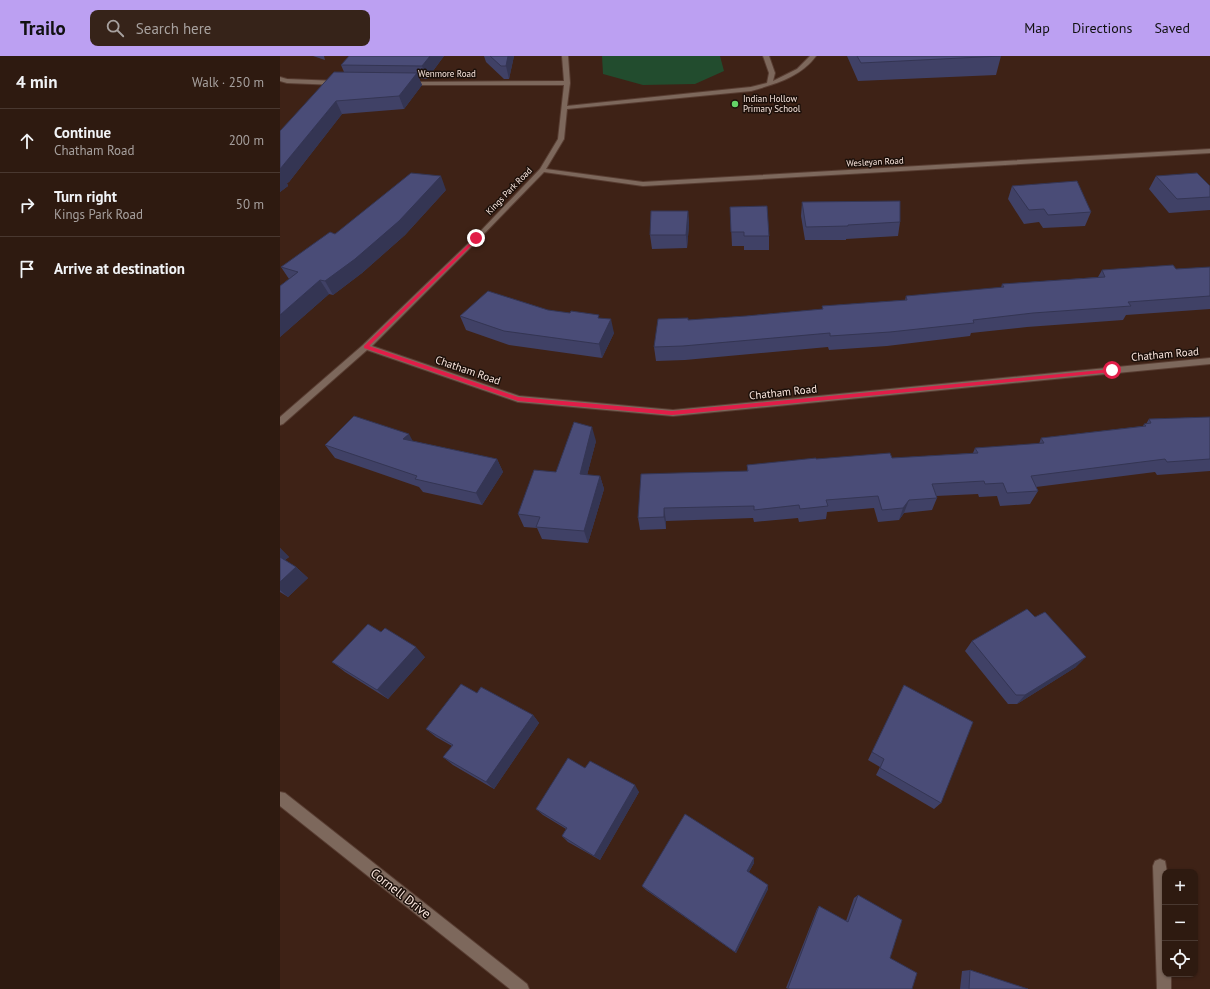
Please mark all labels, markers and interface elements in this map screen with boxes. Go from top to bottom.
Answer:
search box [90,10,370,46]
text: Trailo [20,16,66,40]
icon: search [104,17,126,39]
text: Search here [136,19,211,38]
text: Map [1024,19,1050,37]
text: Directions [1072,19,1132,37]
text: Saved [1154,19,1190,37]
street label: Wenmore Road [418,68,476,79]
text: 4 min [16,71,57,93]
text: Walk · 250 m [192,74,264,91]
place label: Indian Hollow Primary School [743,93,801,114]
marker: Indian Hollow Primary School [730,99,740,109]
text: Continue [54,123,111,142]
icon: ahead [16,130,38,152]
text: 200 m [229,132,264,149]
text: Chatham Road [54,142,135,159]
street label: Wesleyan Road [846,154,904,168]
street label: Kings Park Road [483,165,534,217]
text: Turn right [54,187,117,206]
icon: right [16,194,38,216]
text: 50 m [236,196,264,213]
text: Kings Park Road [54,206,143,223]
route end [467,229,485,247]
icon: arrive [16,258,38,280]
text: Arrive at destination [54,259,185,278]
street label: Chatham Road [1130,344,1200,364]
street label: Chatham Road [434,352,503,388]
route start [1103,361,1121,379]
street label: Chatham Road [748,381,818,403]
street label: Cornell Drive [367,864,434,922]
map controls [1162,869,1198,977]
button: + [1162,869,1198,905]
button: − [1162,905,1198,941]
button: locate [1162,941,1198,977]

